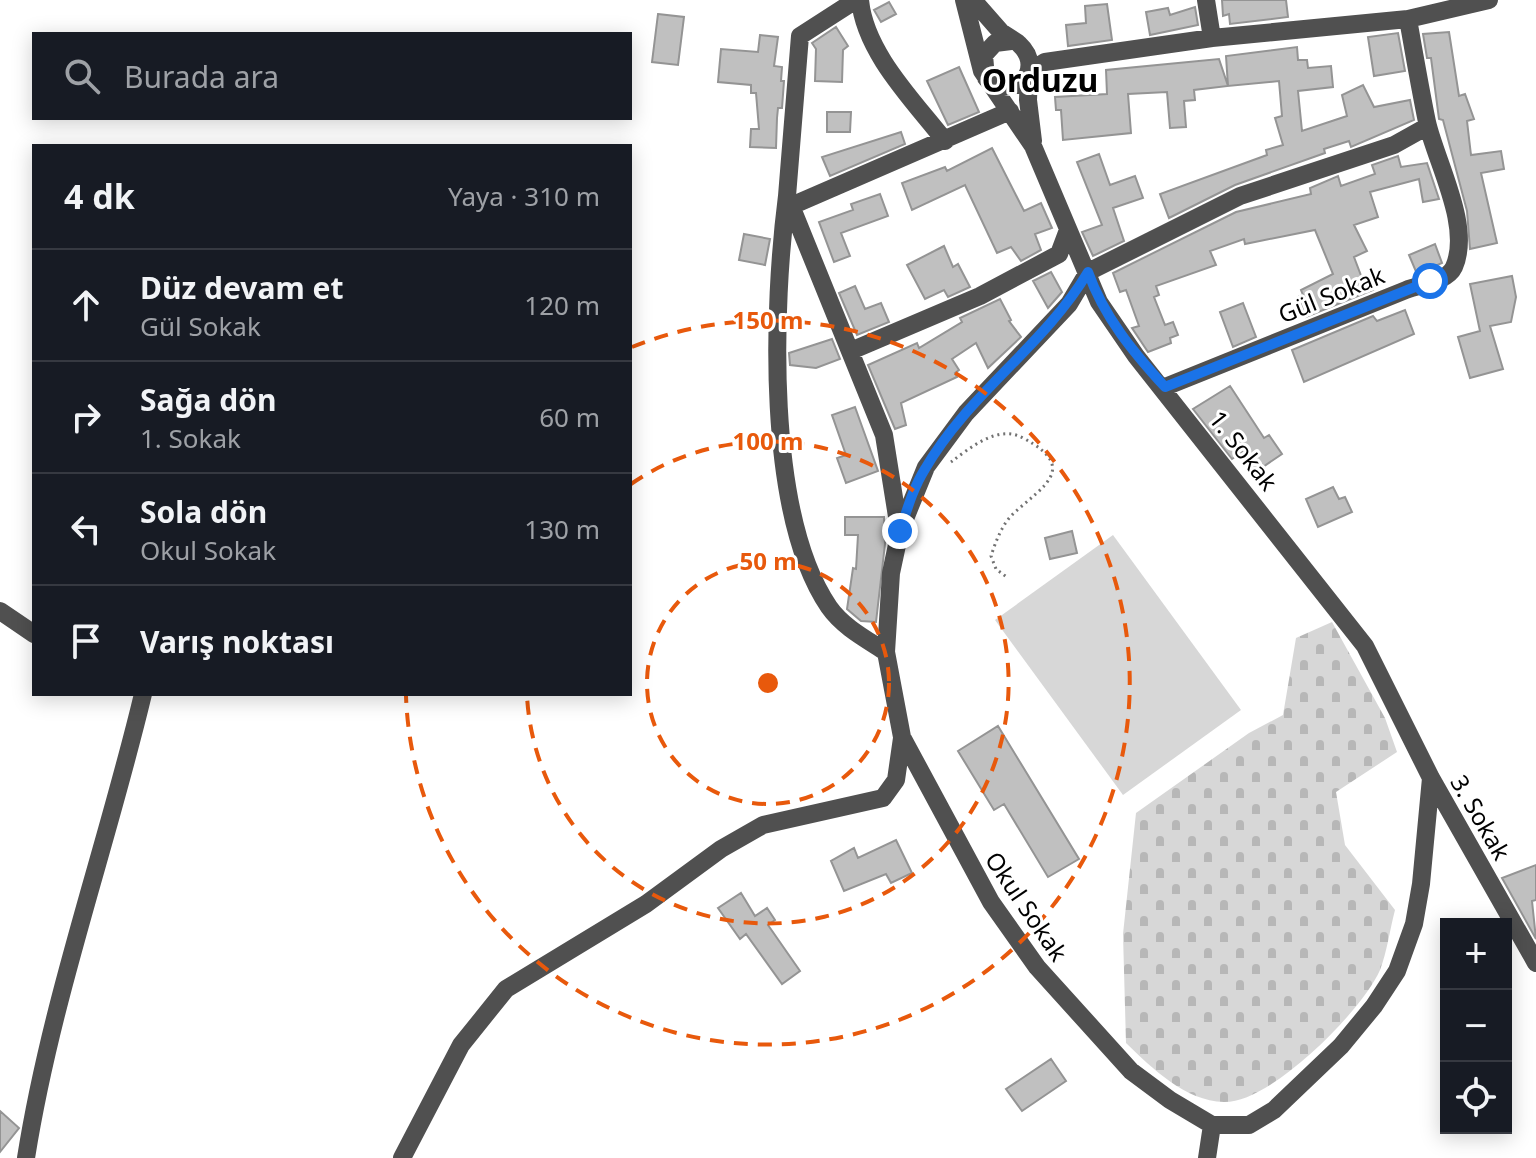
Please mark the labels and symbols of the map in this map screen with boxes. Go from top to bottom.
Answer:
district label: Orduzu [982,58,1098,101]
street label: Gül Sokak [1273,258,1389,330]
route start [1412,263,1448,299]
text: 150 m [733,303,803,336]
street label: 1. Sokak [1202,403,1286,497]
text: 100 m [733,424,803,457]
route end [882,513,918,549]
text: 50 m [739,544,797,577]
centre of rings [754,669,782,697]
street label: 3. Sokak [1443,768,1519,866]
street label: Okul Sokak [978,845,1076,967]

